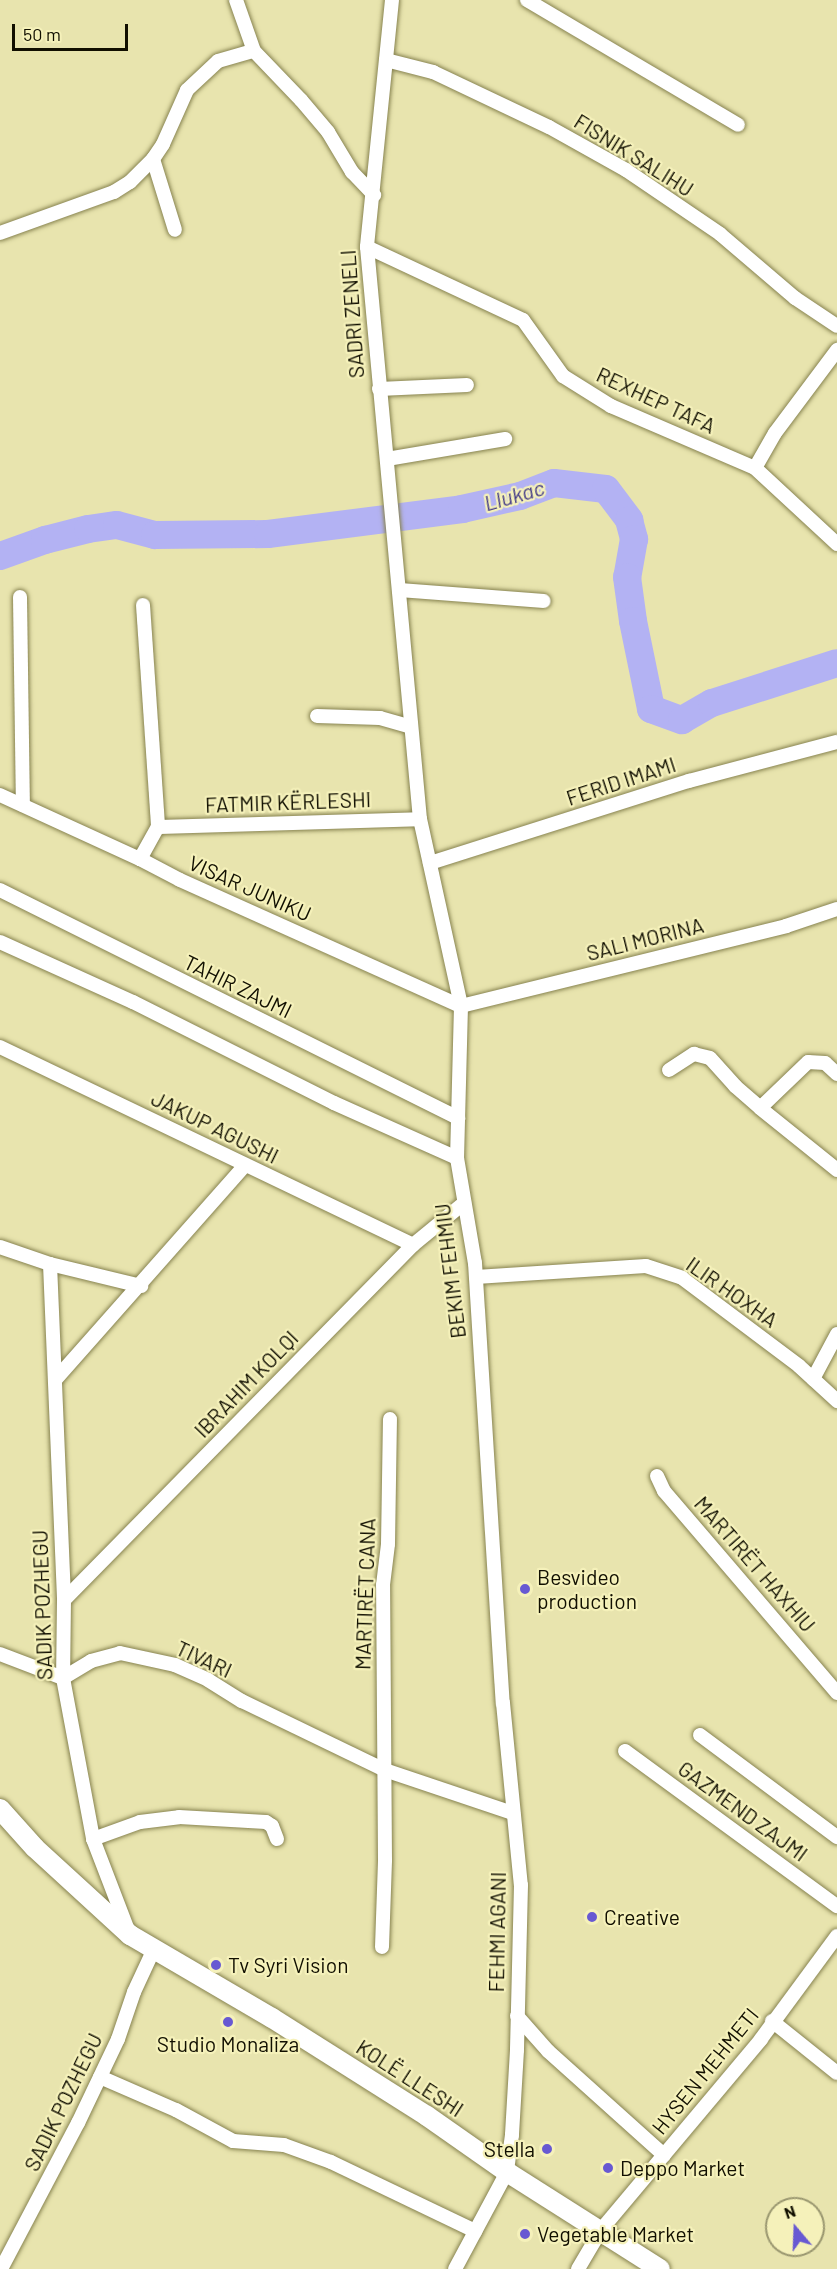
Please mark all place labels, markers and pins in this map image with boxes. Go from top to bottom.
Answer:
place label: Besvideo production [537,1564,637,1614]
marker: Besvideo production [518,1582,532,1596]
place label: Creative [604,1904,680,1930]
marker: Creative [585,1910,599,1924]
place label: Tv Syri Vision [228,1952,348,1978]
marker: Tv Syri Vision [209,1958,223,1972]
marker: Studio Monaliza [221,2015,235,2029]
place label: Studio Monaliza [157,2031,299,2057]
place label: Stella [484,2136,535,2162]
marker: Stella [540,2142,554,2156]
place label: Deppo Market [620,2155,745,2181]
marker: Deppo Market [601,2161,615,2175]
place label: Vegetable Market [537,2221,694,2247]
marker: Vegetable Market [518,2227,532,2241]

